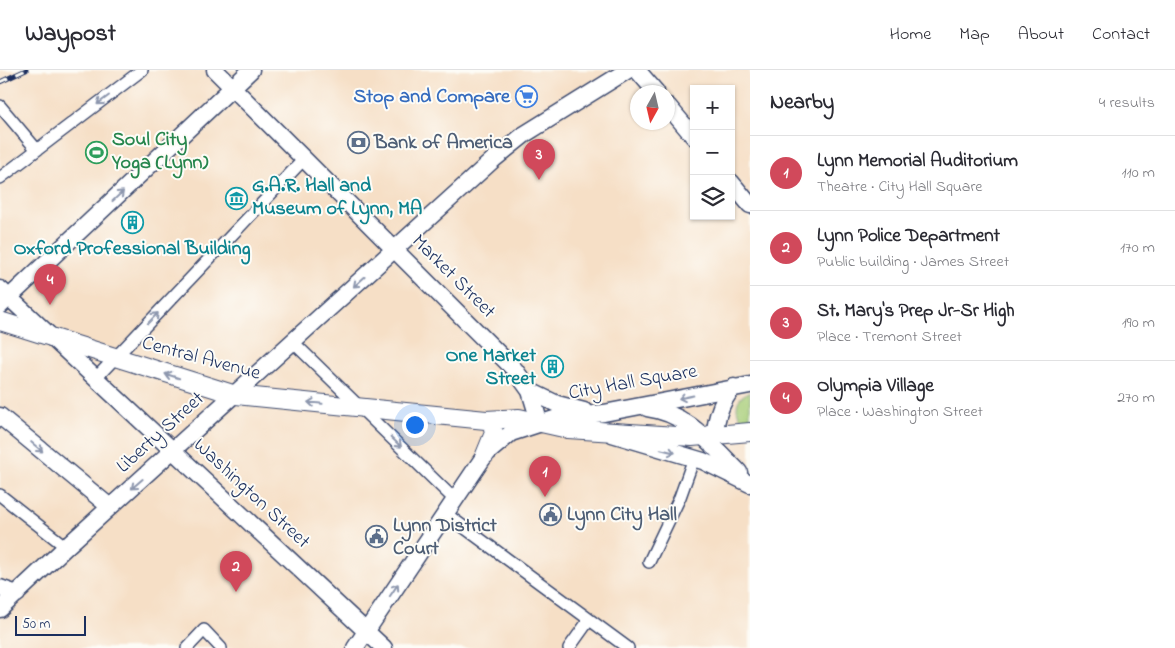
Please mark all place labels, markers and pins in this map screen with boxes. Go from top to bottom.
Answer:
place label: Stop and Compare [354,83,511,112]
supermarket icon: Stop and Compare [514,85,538,109]
place label: Soul City Yoga (Lynn) [111,126,208,179]
place label: Bank of America [373,129,513,158]
bank icon: Bank of America [346,131,370,155]
pin: 3 [523,139,555,180]
sports icon: Soul City Yoga (Lynn) [84,140,108,164]
place label: G.A.R. Hall and Museum of Lynn, MA [252,172,422,225]
museum icon: G.A.R. Hall and Museum of Lynn, MA [224,186,248,210]
building icon: Oxford Professional Building [120,211,144,235]
place label: Oxford Professional Building [13,235,251,265]
pin: 4 [34,264,66,305]
place label: One Market Street [445,342,536,394]
building icon: One Market Street [540,355,564,379]
pin: 1 [529,456,561,497]
place label: Lynn City Hall [567,501,677,531]
public building icon: Lynn City Hall [539,503,563,527]
place label: Lynn District Court [393,512,497,564]
public building icon: Lynn District Court [365,525,389,549]
pin: 2 [220,551,252,592]

